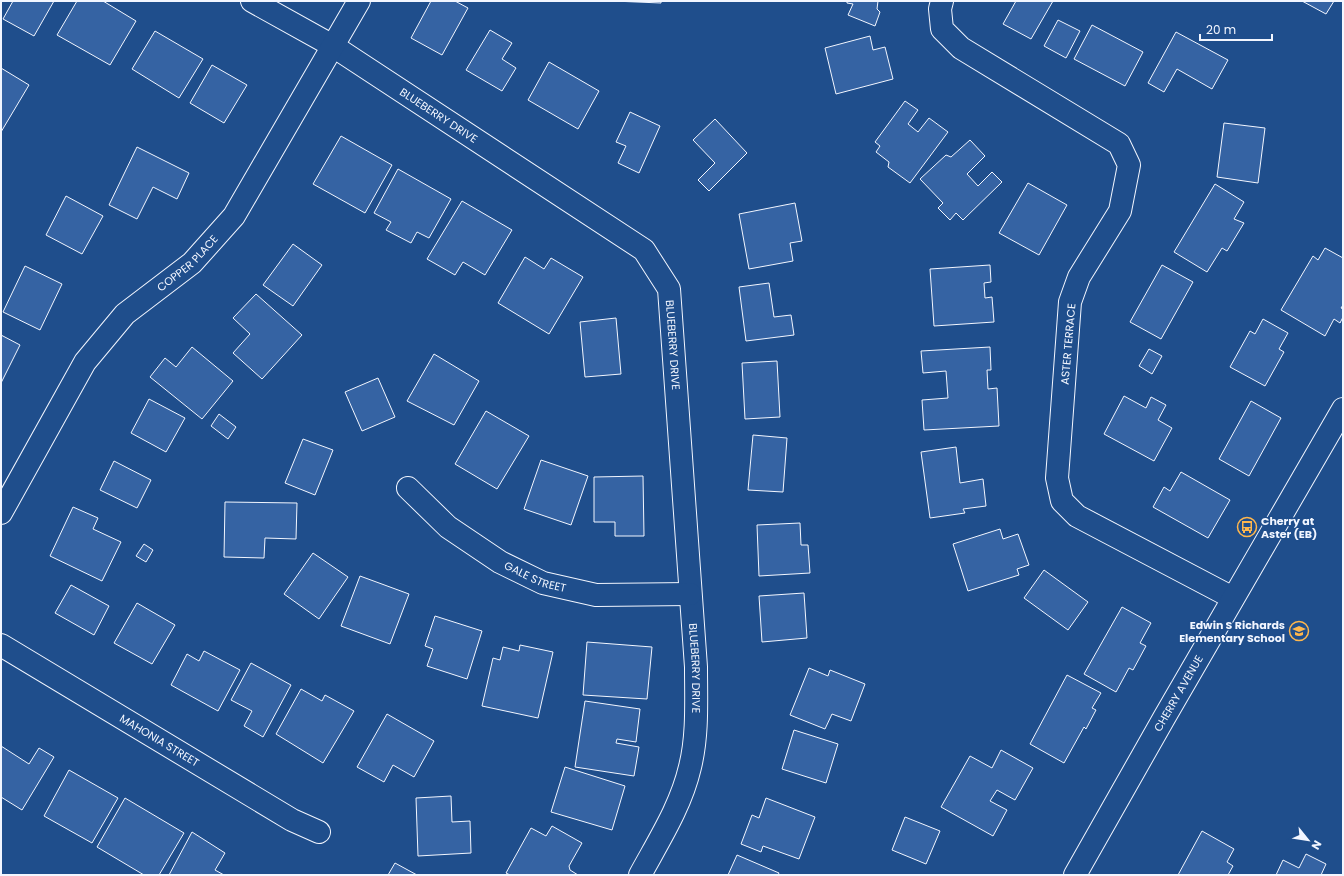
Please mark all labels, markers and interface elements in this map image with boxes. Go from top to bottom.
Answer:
scale bar [1200,16,1272,42]
text: 20 m [1206,21,1236,38]
street label: BLUEBERRY DRIVE [397,84,481,147]
street label: COPPER PLACE [153,231,222,295]
street label: BLUEBERRY DRIVE [662,299,684,390]
street label: ASTER TERRACE [1056,303,1080,385]
place label: Cherry at Aster (EB) [1261,513,1317,542]
bus stop icon: Cherry at Aster (EB) [1236,516,1258,538]
street label: GALE STREET [502,557,568,596]
place label: Edwin S Richards Elementary School [1179,617,1285,646]
school or university icon: Edwin S Richards Elementary School [1288,620,1310,642]
street label: BLUEBERRY DRIVE [685,623,704,713]
street label: CHERRY AVENUE [1150,652,1207,734]
street label: MAHONIA STREET [117,710,202,771]
north arrow [1288,820,1328,860]
text: N [1308,837,1326,853]

